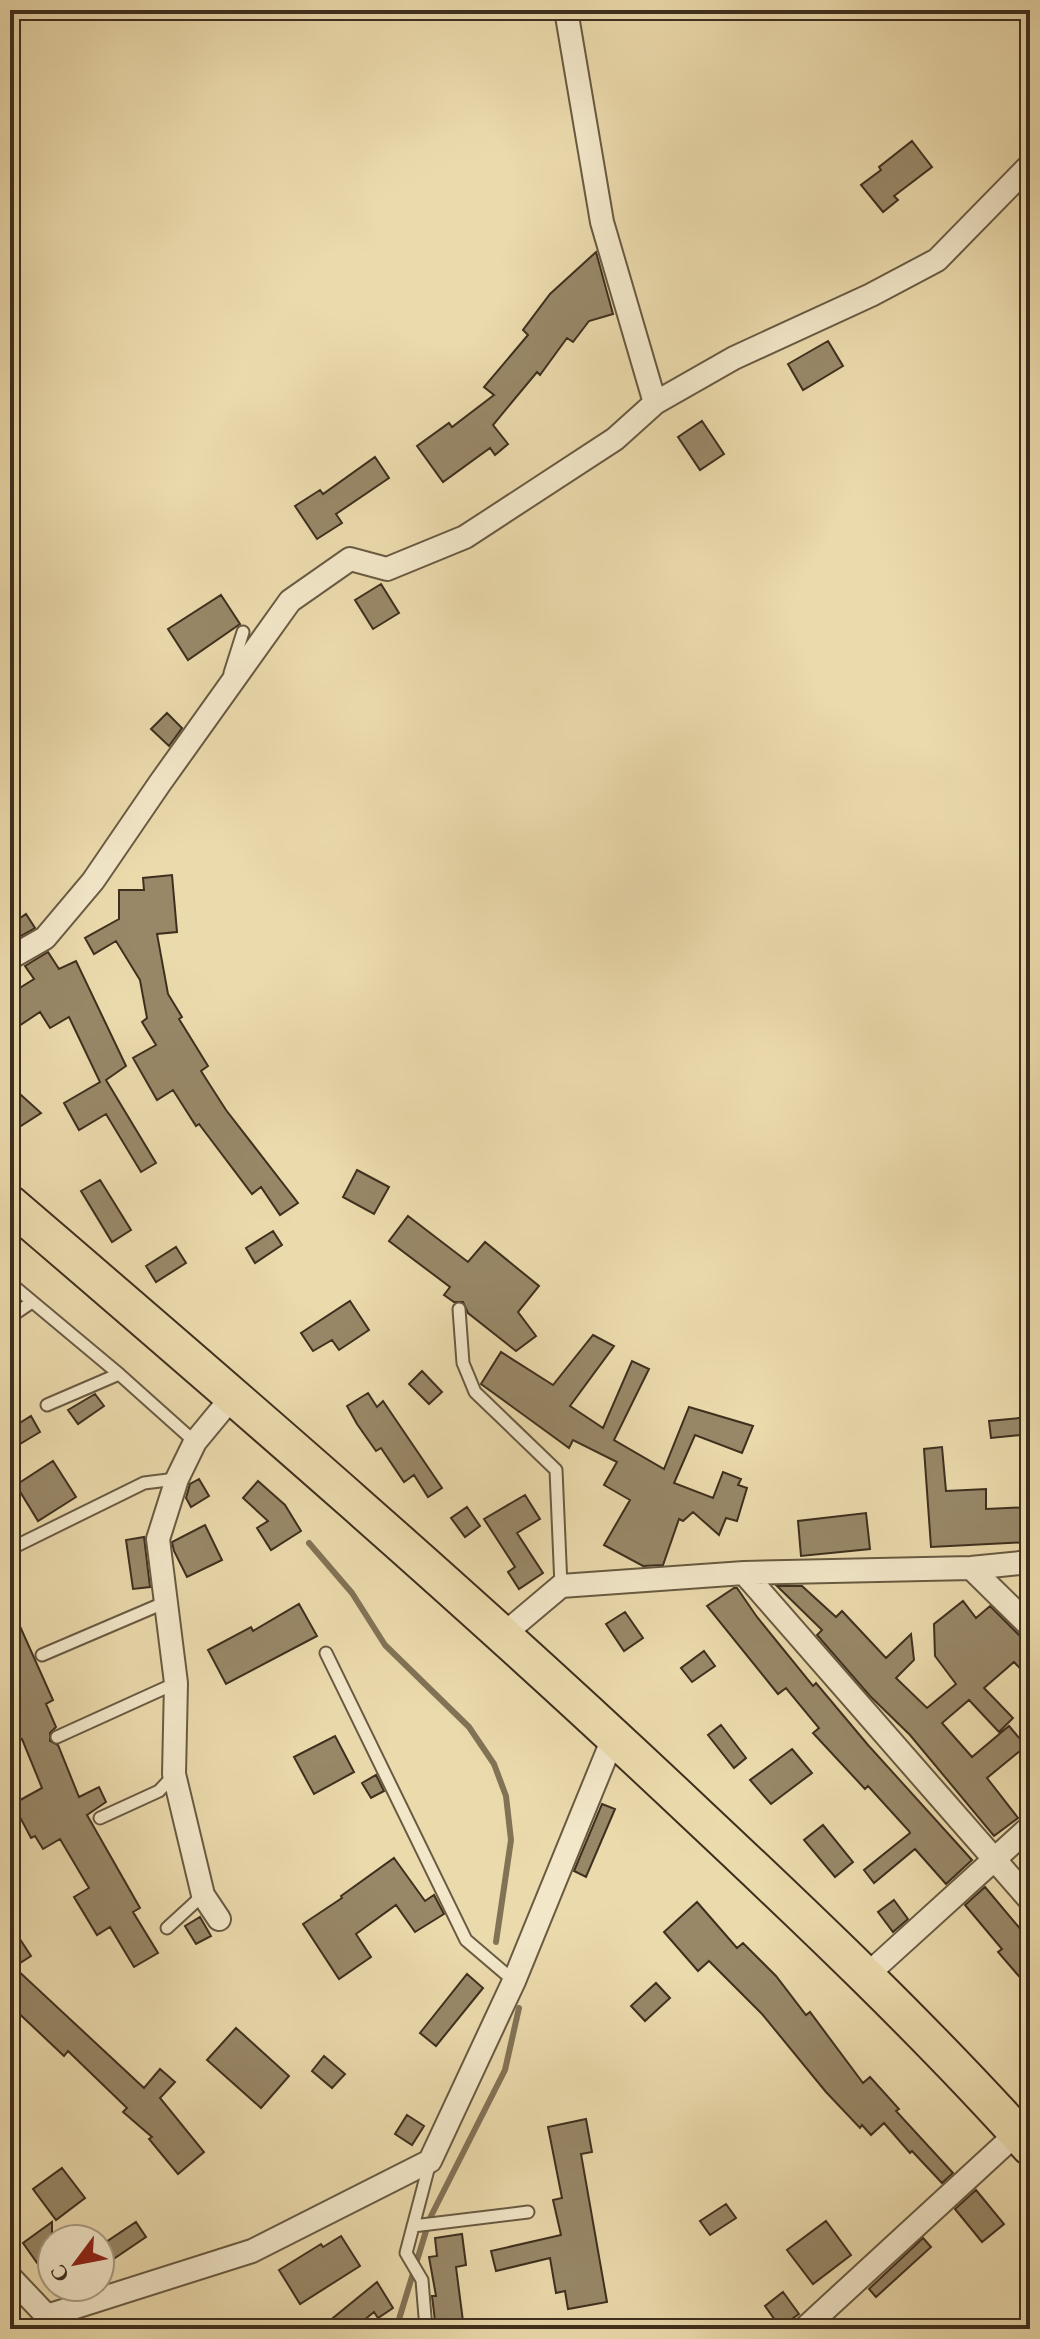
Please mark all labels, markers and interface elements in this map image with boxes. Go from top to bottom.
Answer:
north arrow [36,2223,116,2303]
text: С [43,2259,76,2288]

